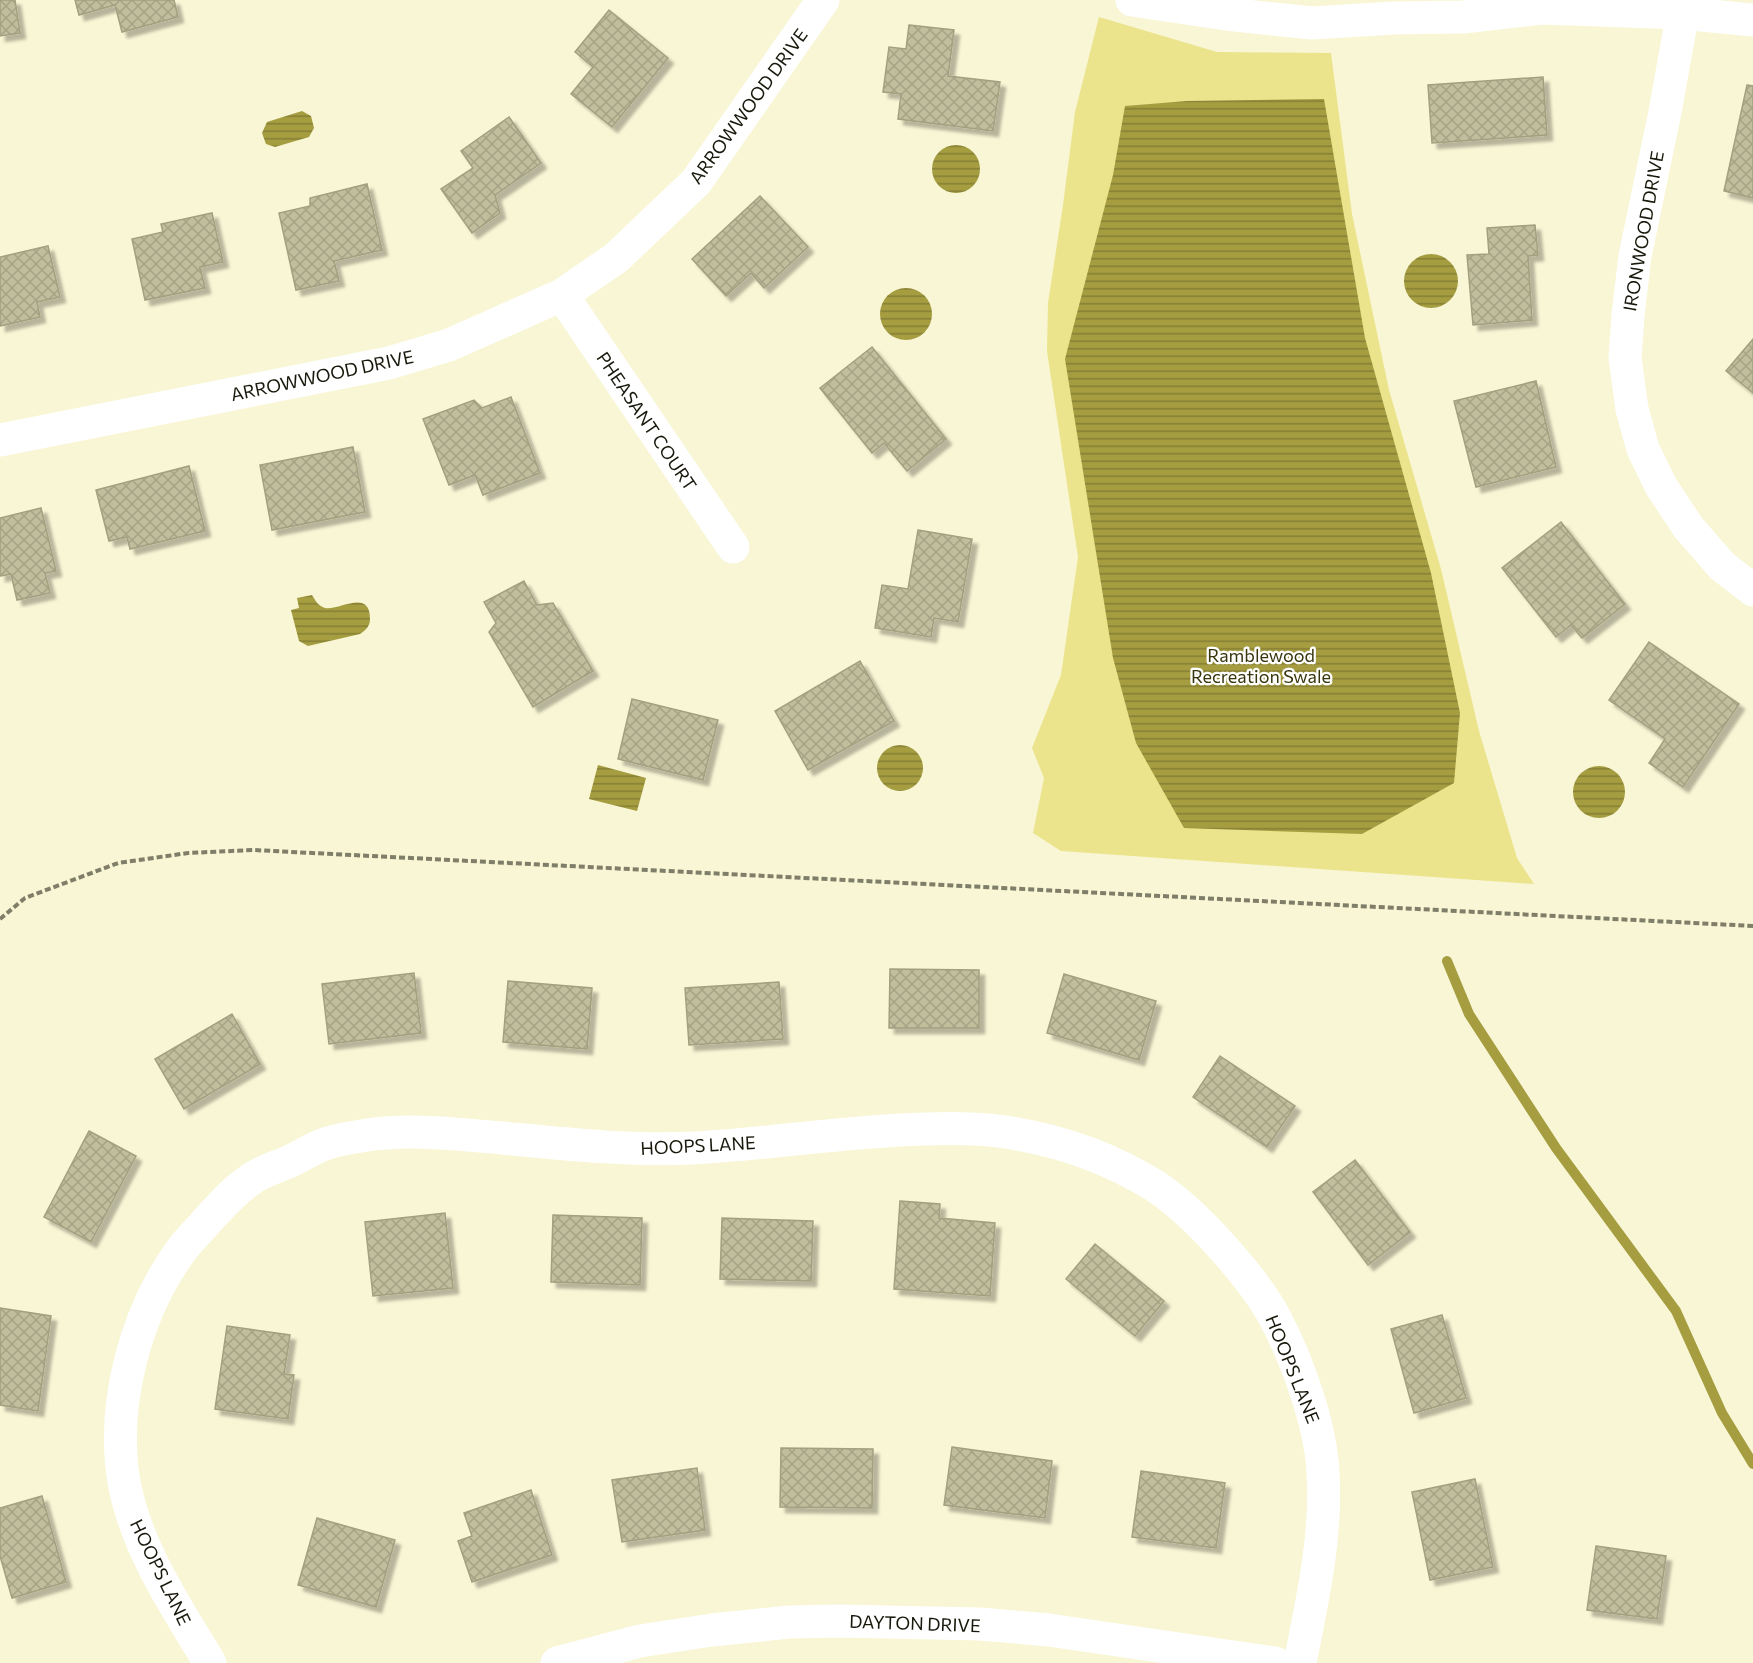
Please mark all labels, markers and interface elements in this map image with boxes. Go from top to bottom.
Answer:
street label: ARROWWOOD DRIVE [684,24,812,188]
street label: IRONWOOD DRIVE [1618,149,1668,313]
street label: ARROWWOOD DRIVE [229,345,415,405]
street label: PHEASANT COURT [592,347,702,495]
park label: Ramblewood Recreation Swale [1191,644,1331,687]
street label: HOOPS LANE [640,1131,756,1159]
street label: HOOPS LANE [1261,1311,1325,1427]
street label: HOOPS LANE [126,1515,196,1629]
street label: DAYTON DRIVE [849,1610,981,1636]

